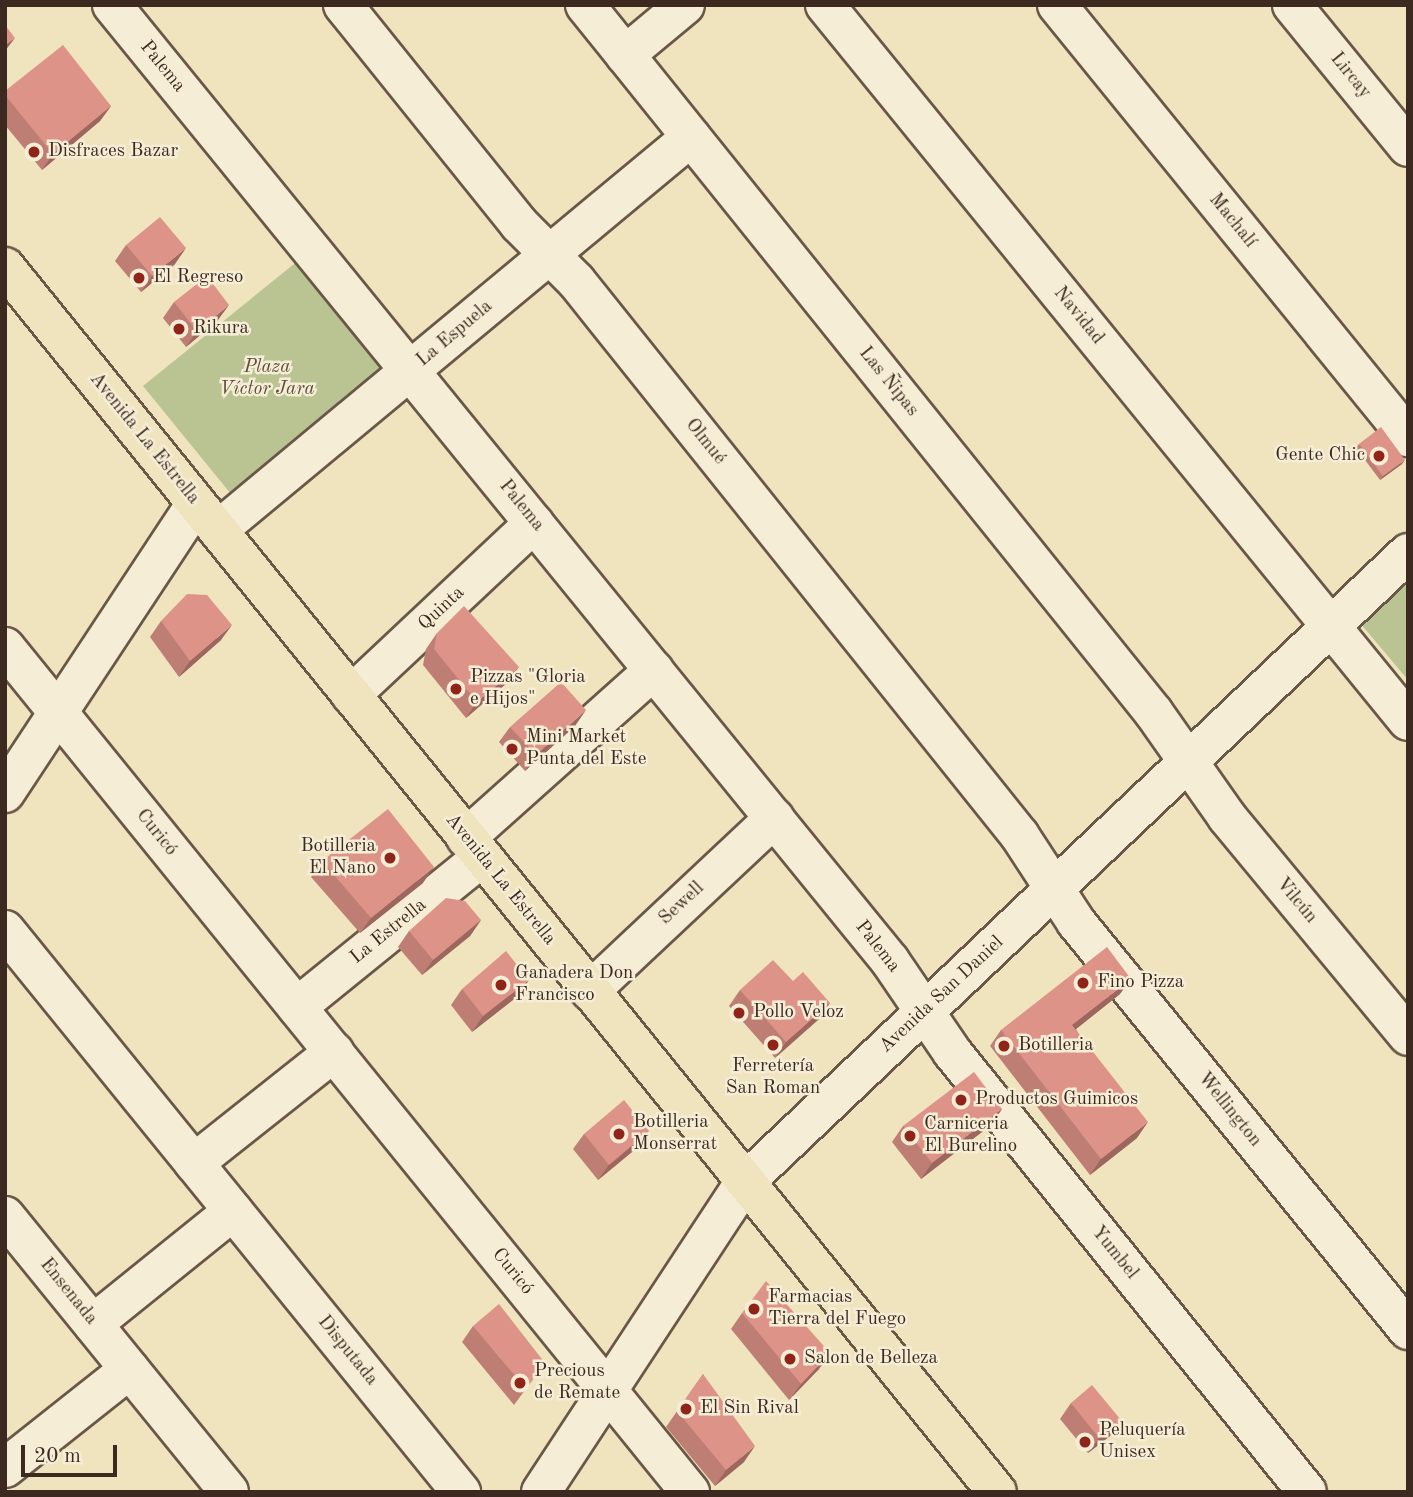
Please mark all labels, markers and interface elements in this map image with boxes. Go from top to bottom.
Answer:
street label: Palema [134,37,190,97]
street label: Lircay [1324,48,1376,104]
place label: Disfraces Bazar [48,141,178,163]
marker: Disfraces Bazar [26,144,42,160]
street label: Machalí [1203,189,1261,253]
place label: El Regreso [153,267,243,289]
marker: El Regreso [131,270,147,286]
street label: Navidad [1048,282,1108,350]
street label: La Espuela [412,296,498,372]
place label: Rikura [193,318,249,340]
marker: Rikura [171,321,187,337]
street label: Las Ñipas [853,343,923,421]
park label: Plaza Víctor Jara [219,357,315,401]
street label: Avenida La Estrella [84,369,204,509]
street label: Olmué [680,414,730,470]
place label: Gente Chic [1275,445,1365,467]
marker: Gente Chic [1371,448,1387,464]
street label: Palema [493,476,549,536]
street label: Quinta [414,582,470,636]
place label: Pizzas "Gloria e Hijos" [470,667,586,711]
marker: Pizzas "Gloria e Hijos" [448,681,464,697]
place label: Mini Market Punta del Este [526,727,647,771]
marker: Mini Market Punta del Este [504,741,520,757]
street label: Curicó [130,805,182,861]
street label: Avenida La Estrella [440,810,560,950]
place label: Botilleria El Nano [300,836,376,880]
marker: Botilleria El Nano [382,850,398,866]
street label: Vilcún [1270,873,1322,929]
street label: Sewell [655,877,709,931]
street label: La Estrella [346,894,432,970]
street label: Palema [850,916,904,978]
street label: Avenida San Daniel [875,932,1009,1058]
place label: Ganadera Don Francisco [515,963,633,1007]
place label: Fino Pizza [1097,972,1184,994]
marker: Fino Pizza [1075,975,1091,991]
marker: Ganadera Don Francisco [493,977,509,993]
place label: Pollo Veloz [753,1002,844,1024]
marker: Pollo Veloz [731,1005,747,1021]
place label: Botilleria [1018,1035,1094,1057]
marker: Ferretería San Roman [765,1037,781,1053]
marker: Botilleria [996,1038,1012,1054]
place label: Ferretería San Roman [726,1056,820,1100]
street label: Wellington [1192,1068,1266,1152]
place label: Productos Guimicos [975,1089,1138,1111]
marker: Productos Guimicos [953,1092,969,1108]
place label: Botilleria Monserrat [633,1112,717,1156]
place label: Carniceria El Burelino [924,1114,1017,1158]
marker: Botilleria Monserrat [611,1126,627,1142]
marker: Carniceria El Burelino [902,1128,918,1144]
street label: Yumbel [1086,1222,1142,1284]
street label: Curicó [486,1244,538,1300]
street label: Ensenada [34,1254,102,1330]
place label: Farmacias Tierra del Fuego [768,1287,906,1331]
marker: Farmacias Tierra del Fuego [746,1301,762,1317]
street label: Disputada [312,1311,382,1391]
place label: Salon de Belleza [804,1348,938,1370]
marker: Salon de Belleza [782,1351,798,1367]
place label: Precious de Remate [534,1361,620,1405]
marker: Precious de Remate [512,1375,528,1391]
place label: El Sin Rival [700,1398,799,1420]
marker: El Sin Rival [678,1401,694,1417]
place label: Peluquería Unisex [1099,1420,1186,1464]
scale bar [24,1430,121,1474]
marker: Peluquería Unisex [1077,1434,1093,1450]
text: 20 m [34,1446,81,1467]

